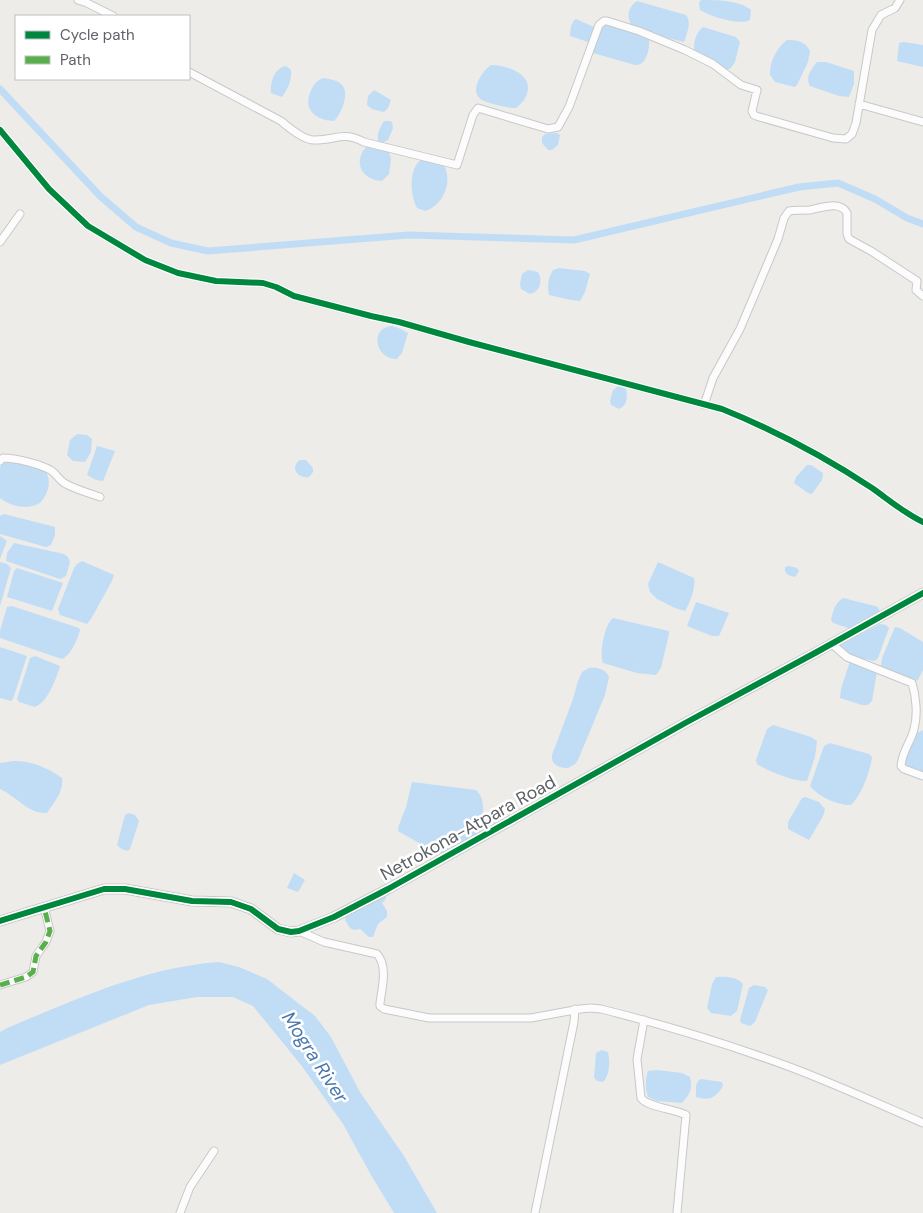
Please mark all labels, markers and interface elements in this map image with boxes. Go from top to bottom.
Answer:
legend [15,15,190,80]
text: Cycle path [60,25,135,45]
text: Path [60,50,91,70]
street label: Netrokona-Atpara Road [376,770,560,886]
water label: Mogra River [276,1007,354,1108]

